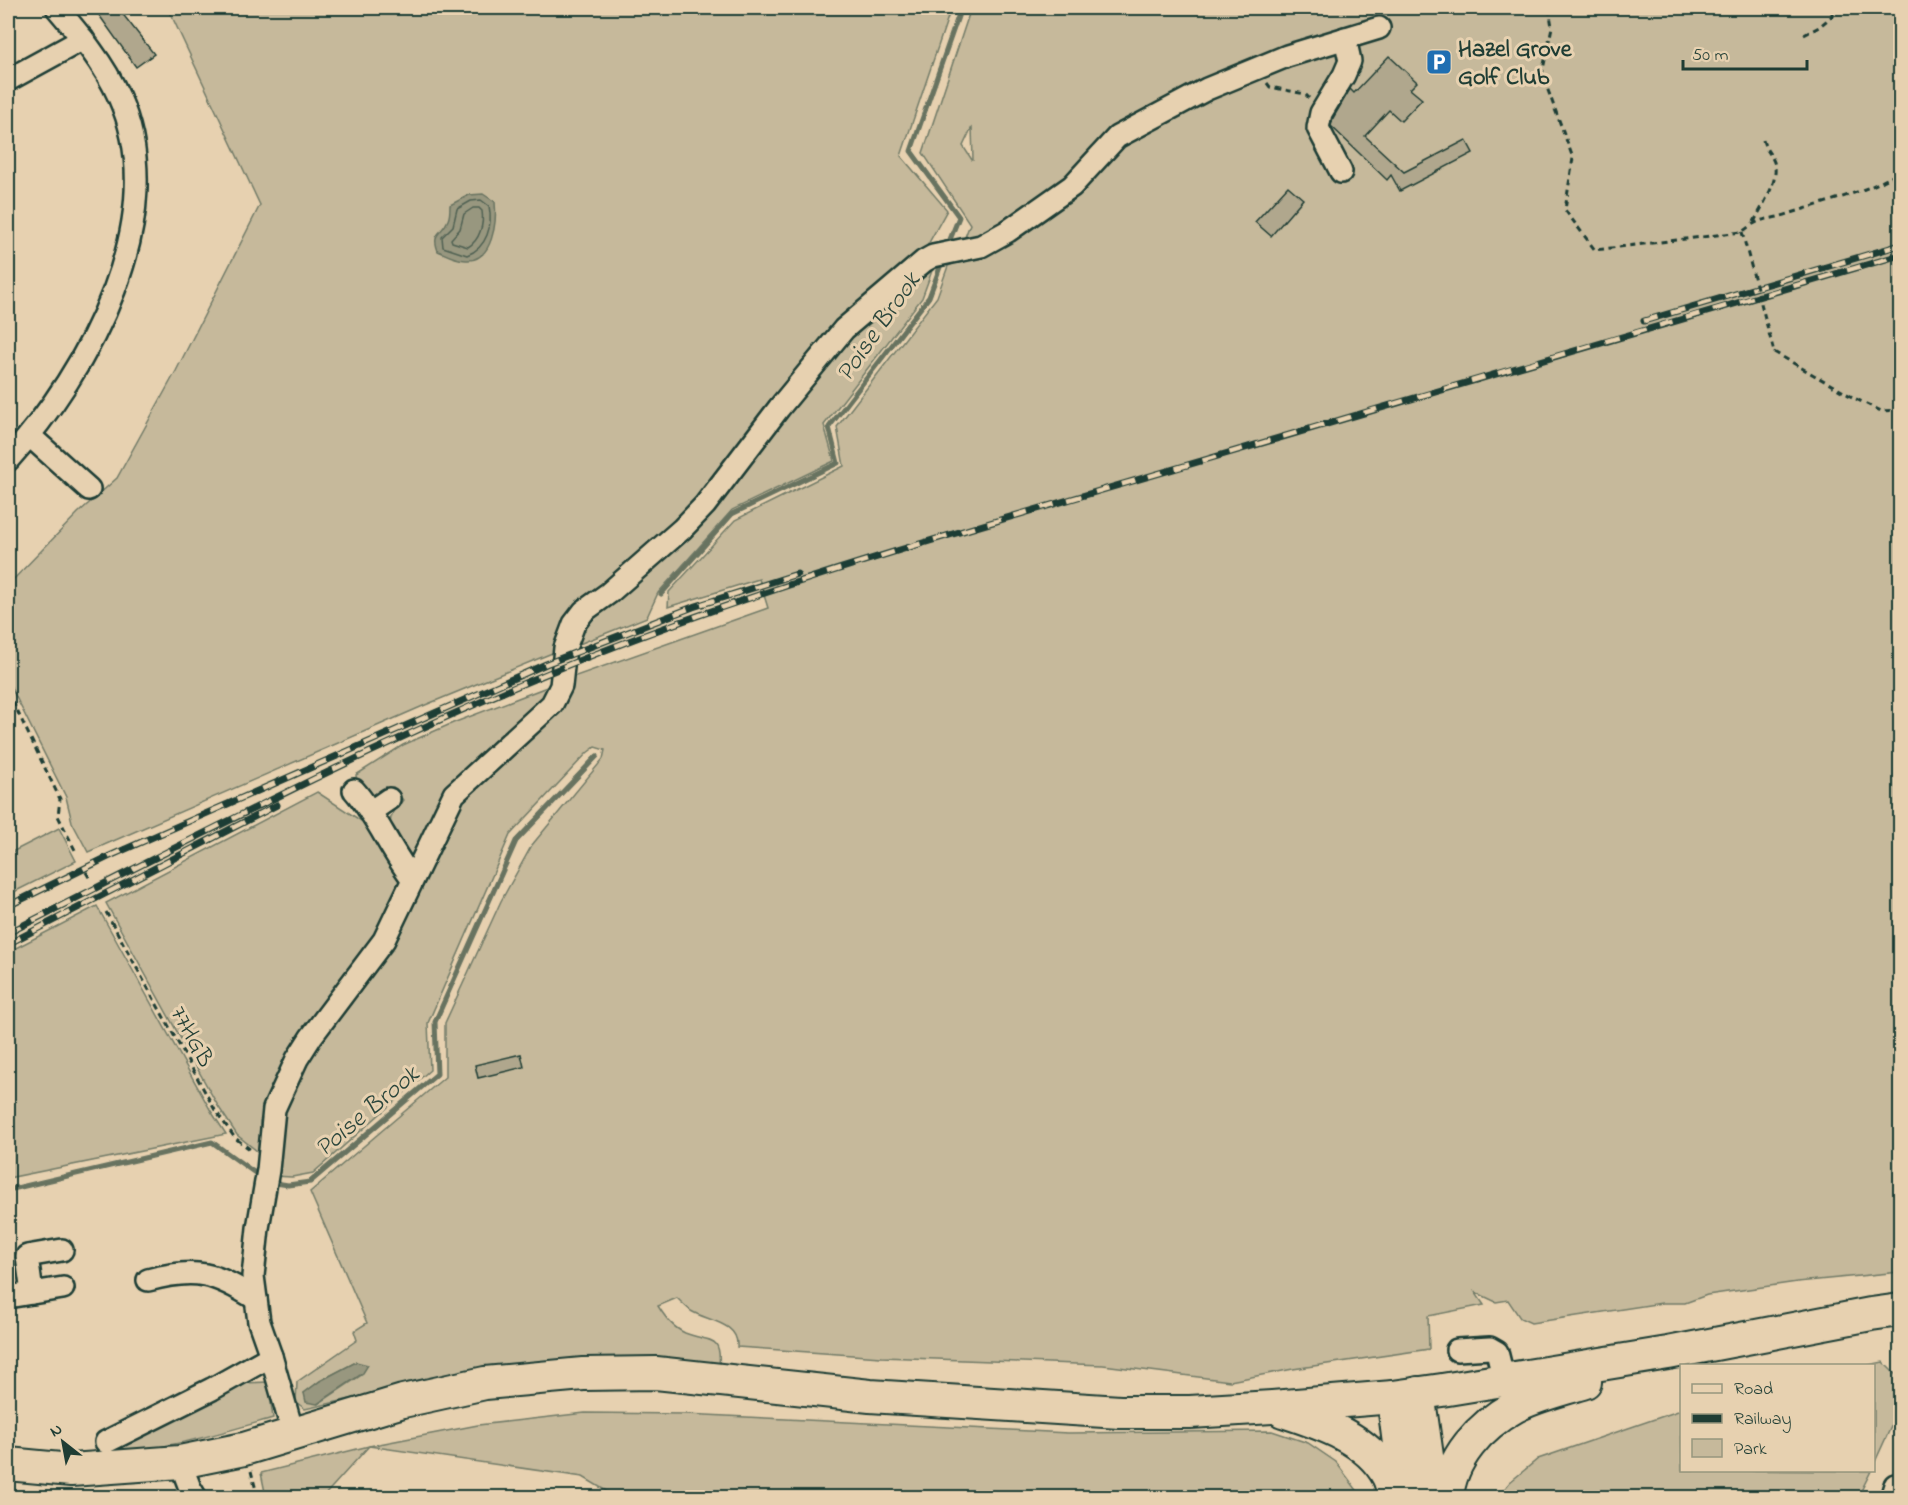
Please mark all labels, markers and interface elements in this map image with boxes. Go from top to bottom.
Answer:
place label: Hazel Grove Golf Club [1458,33,1573,96]
scale bar [1683,33,1808,71]
text: 50 m [1692,43,1729,69]
parking icon: Hazel Grove Golf Club [1424,47,1454,77]
water label: Poise Brook [828,264,932,390]
street label: 77HGB [160,1000,222,1074]
water label: Poise Brook [307,1056,430,1167]
legend [1680,1364,1875,1472]
text: Road [1734,1377,1773,1403]
text: Railway [1734,1407,1791,1433]
north arrow [33,1412,93,1472]
text: N [45,1418,67,1444]
text: Park [1734,1437,1767,1463]

